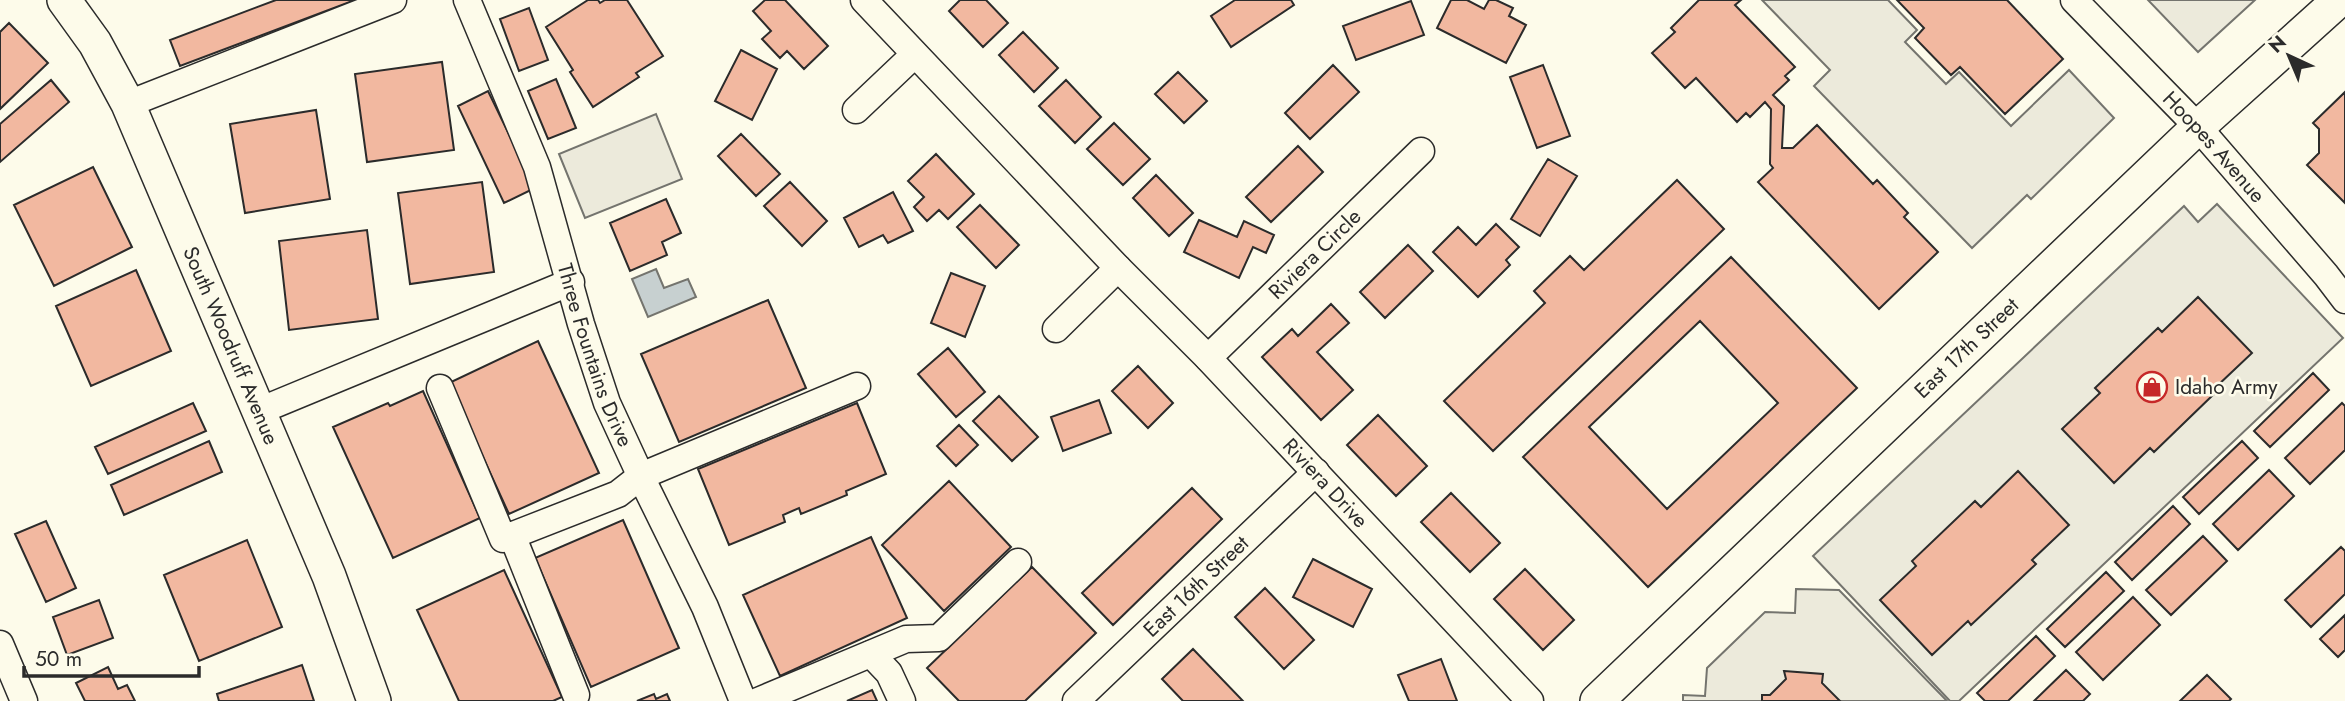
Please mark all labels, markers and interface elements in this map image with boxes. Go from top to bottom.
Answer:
north arrow [2254,21,2324,91]
text: N [2263,29,2292,59]
street label: Hoopes Avenue [2156,84,2272,210]
street label: Riviera Circle [1262,202,1368,306]
street label: South Woodruff Avenue [175,242,286,449]
street label: Three Fountains Drive [550,260,640,452]
street label: East 17th Street [1908,291,2026,405]
shop icon: Idaho Army [2135,370,2169,404]
place label: Idaho Army [2175,372,2278,402]
street label: Riviera Drive [1276,432,1375,535]
street label: East 16th Street [1137,529,1256,644]
scale bar [24,634,200,678]
text: 50 m [35,644,82,674]

